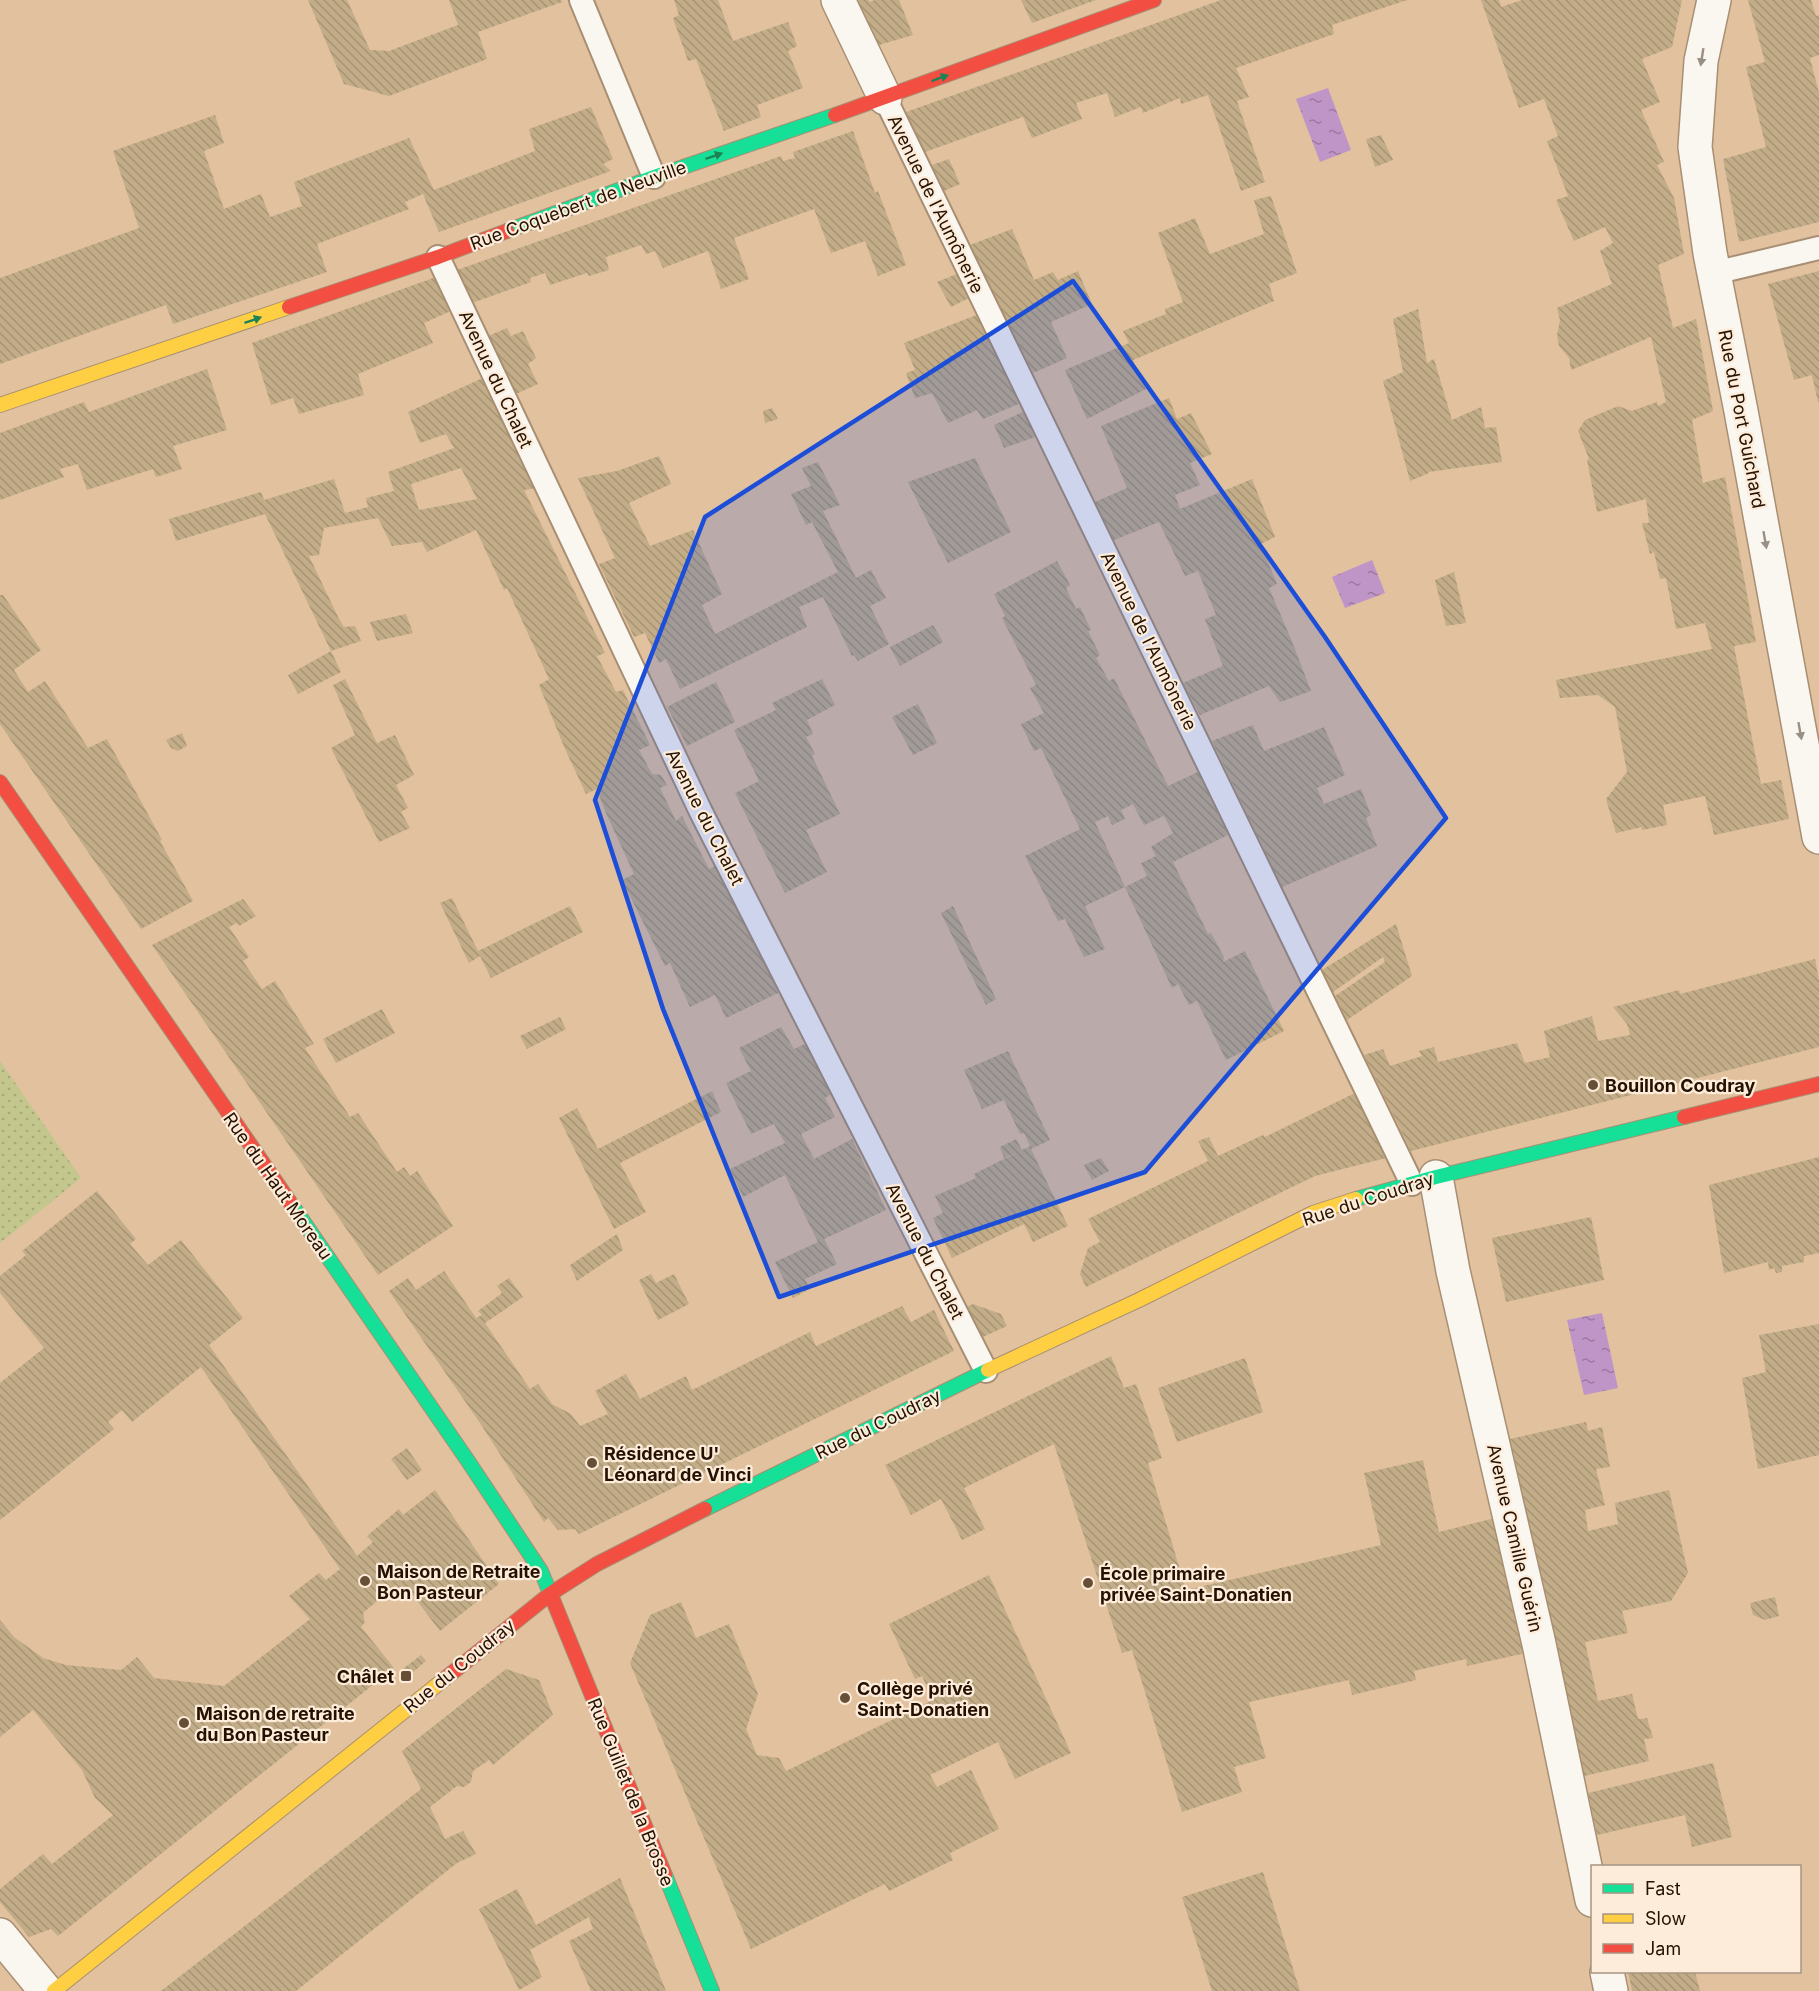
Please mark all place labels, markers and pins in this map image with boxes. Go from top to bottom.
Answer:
place label: Bouillon Coudray [1605,1075,1755,1096]
marker: Bouillon Coudray [1586,1078,1600,1092]
place label: Résidence U' Léonard de Vinci [604,1443,751,1485]
marker: Résidence U' Léonard de Vinci [585,1456,599,1470]
place label: Maison de Retraite Bon Pasteur [377,1561,541,1603]
place label: École primaire privée Saint-Donatien [1100,1563,1292,1605]
marker: Maison de Retraite Bon Pasteur [358,1574,372,1588]
marker: École primaire privée Saint-Donatien [1081,1576,1095,1590]
place label: Châlet [337,1666,394,1687]
marker: Châlet [399,1669,413,1683]
place label: Collège privé Saint-Donatien [857,1678,989,1720]
marker: Collège privé Saint-Donatien [838,1691,852,1705]
place label: Maison de retraite du Bon Pasteur [196,1703,355,1745]
marker: Maison de retraite du Bon Pasteur [177,1716,191,1730]

